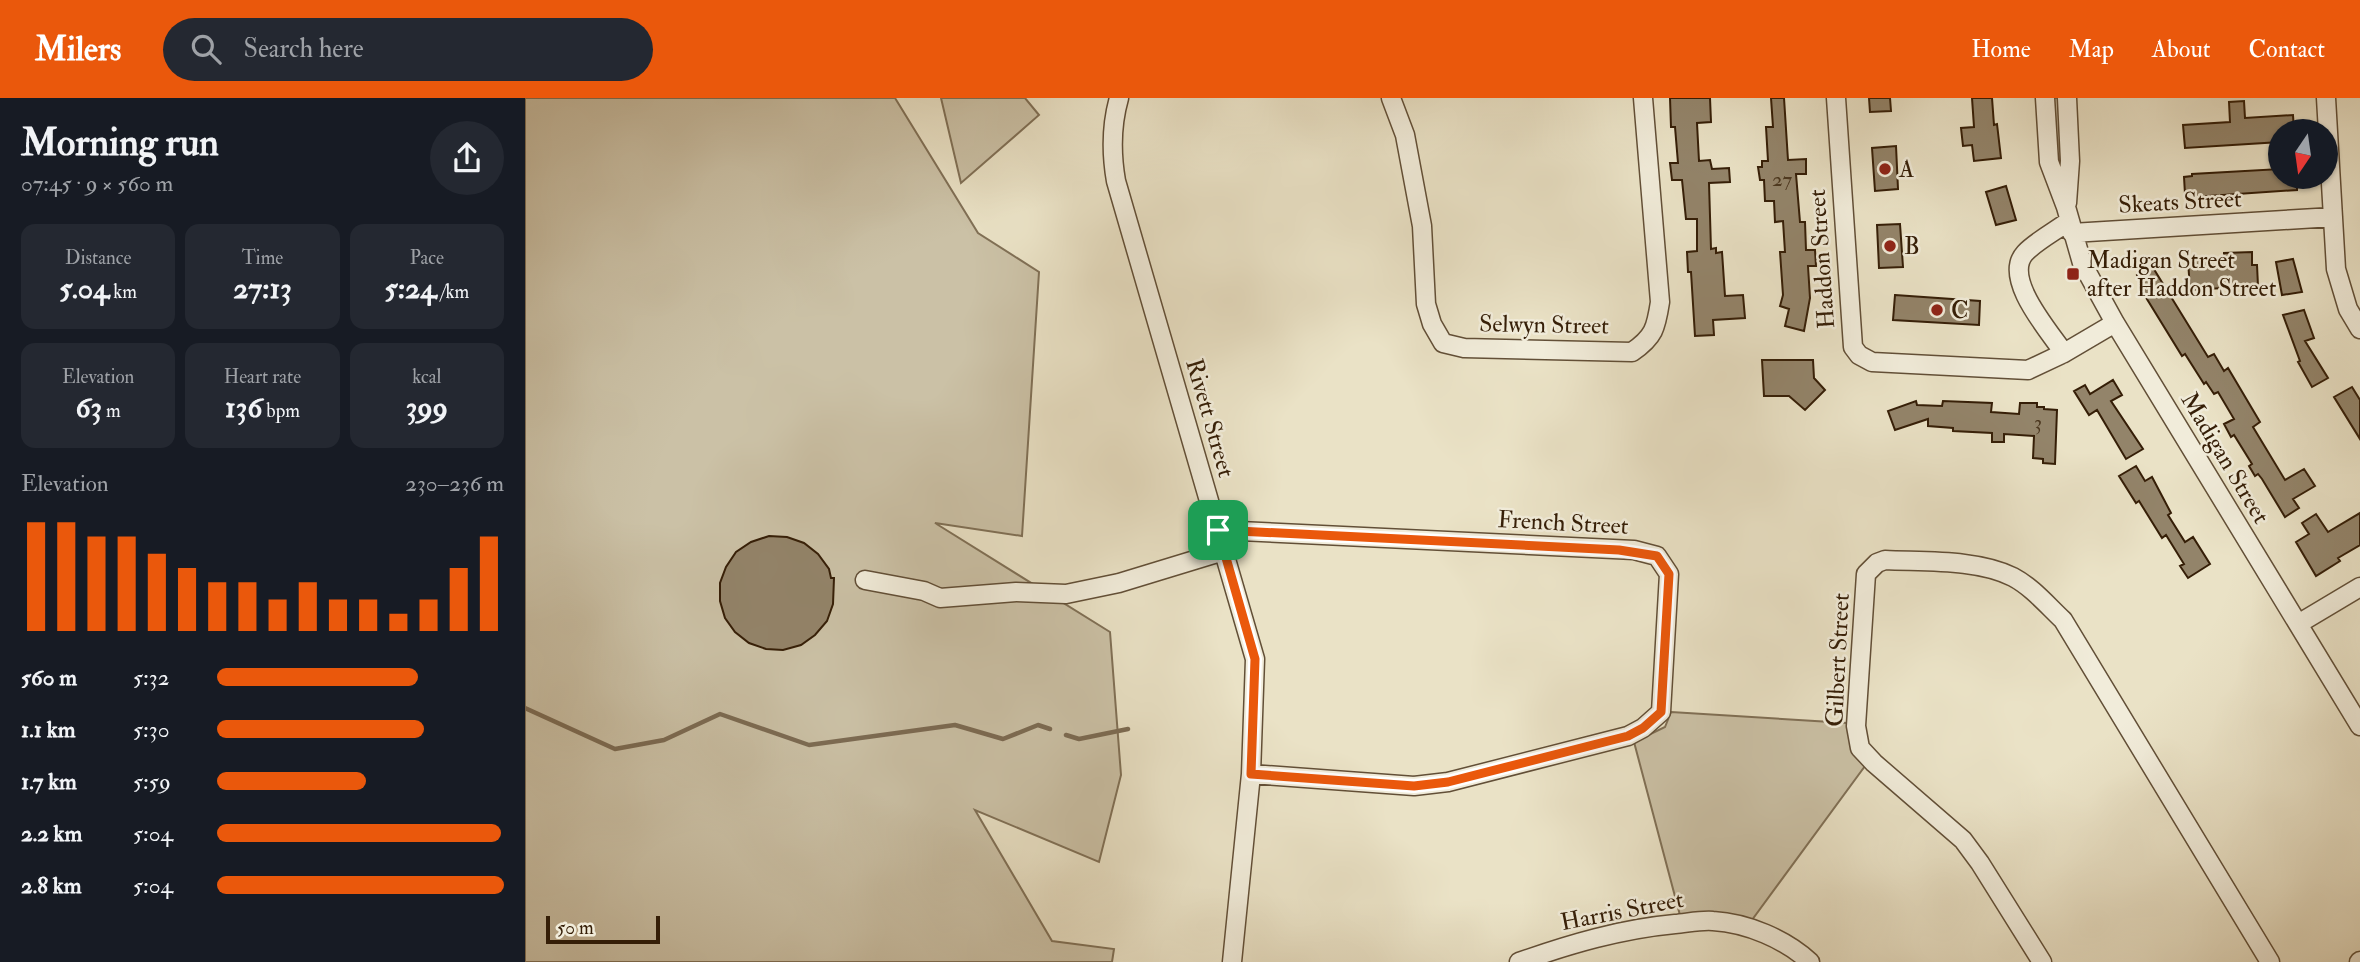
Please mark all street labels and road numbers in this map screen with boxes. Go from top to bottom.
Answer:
street label: Skeats Street [2118,183,2243,221]
street label: Haddon Street [1802,188,1842,330]
street label: Selwyn Street [1479,308,1609,342]
street label: Rivett Street [1178,355,1242,481]
street label: Madigan Street [2174,387,2277,530]
street label: French Street [1497,504,1629,542]
street label: Gilbert Street [1819,592,1857,728]
street label: Harris Street [1558,884,1686,938]

